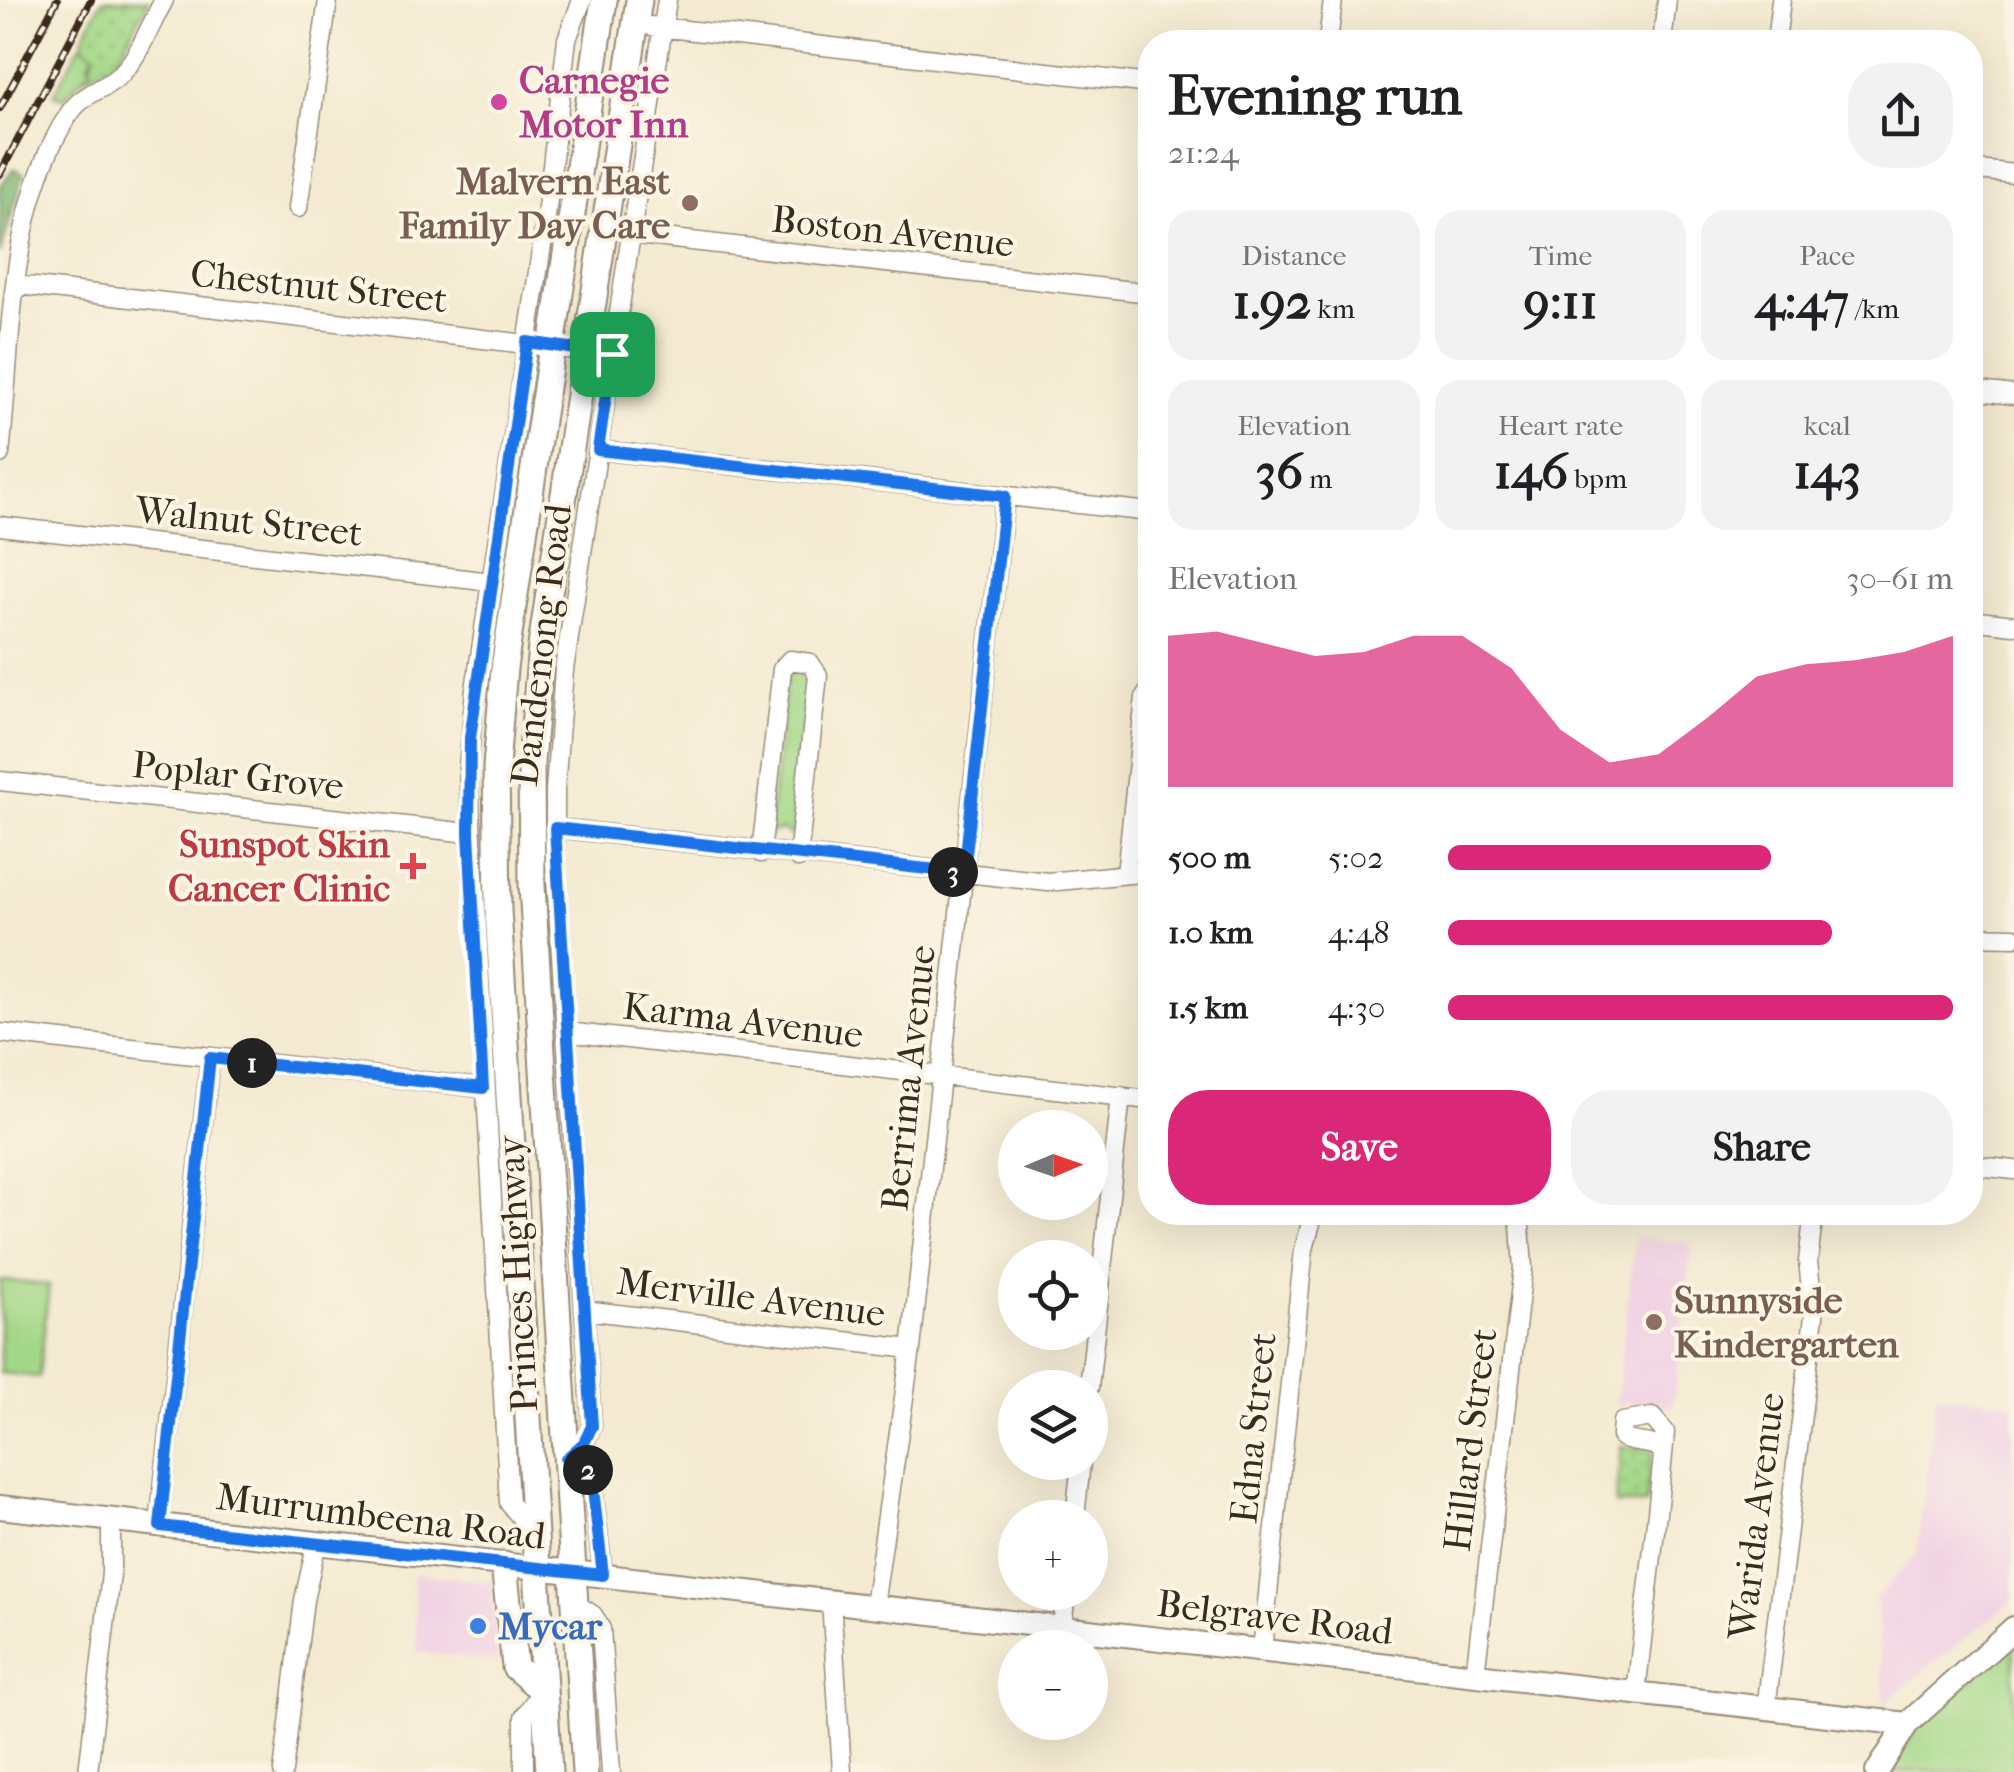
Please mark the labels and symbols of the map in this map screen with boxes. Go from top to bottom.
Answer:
place label: Carnegie Motor Inn [519,58,689,147]
marker: Carnegie Motor Inn [488,91,510,113]
place label: Malvern East Family Day Care [399,159,670,248]
marker: Malvern East Family Day Care [679,192,701,214]
street label: Boston Avenue [770,196,1016,267]
street label: Chestnut Street [188,251,450,322]
pin [570,312,655,397]
street label: Walnut Street [132,487,365,556]
street label: Dandenong Road [502,501,581,789]
street label: Poplar Grove [130,742,346,809]
place label: Sunspot Skin Cancer Clinic [168,822,391,911]
pin: 3 [928,847,978,897]
marker: Sunspot Skin Cancer Clinic [400,853,426,879]
street label: Berrima Avenue [872,943,945,1213]
street label: Karma Avenue [620,983,866,1058]
pin: 1 [227,1038,277,1088]
north arrow [998,1110,1108,1220]
street label: Princes Highway [488,1133,547,1413]
street label: Merville Avenue [614,1259,888,1336]
place label: Sunnyside Kindergarten [1674,1278,1900,1367]
marker: Sunnyside Kindergarten [1643,1311,1665,1333]
street label: Hillard Street [1434,1325,1507,1554]
street label: Edna Street [1221,1330,1286,1526]
street label: Warida Avenue [1719,1390,1794,1643]
pin: 2 [563,1445,613,1495]
street label: Murrumbeena Road [214,1474,548,1559]
street label: Belgrave Road [1155,1581,1396,1654]
place label: Mycar [498,1604,603,1649]
marker: Mycar [467,1615,489,1637]

